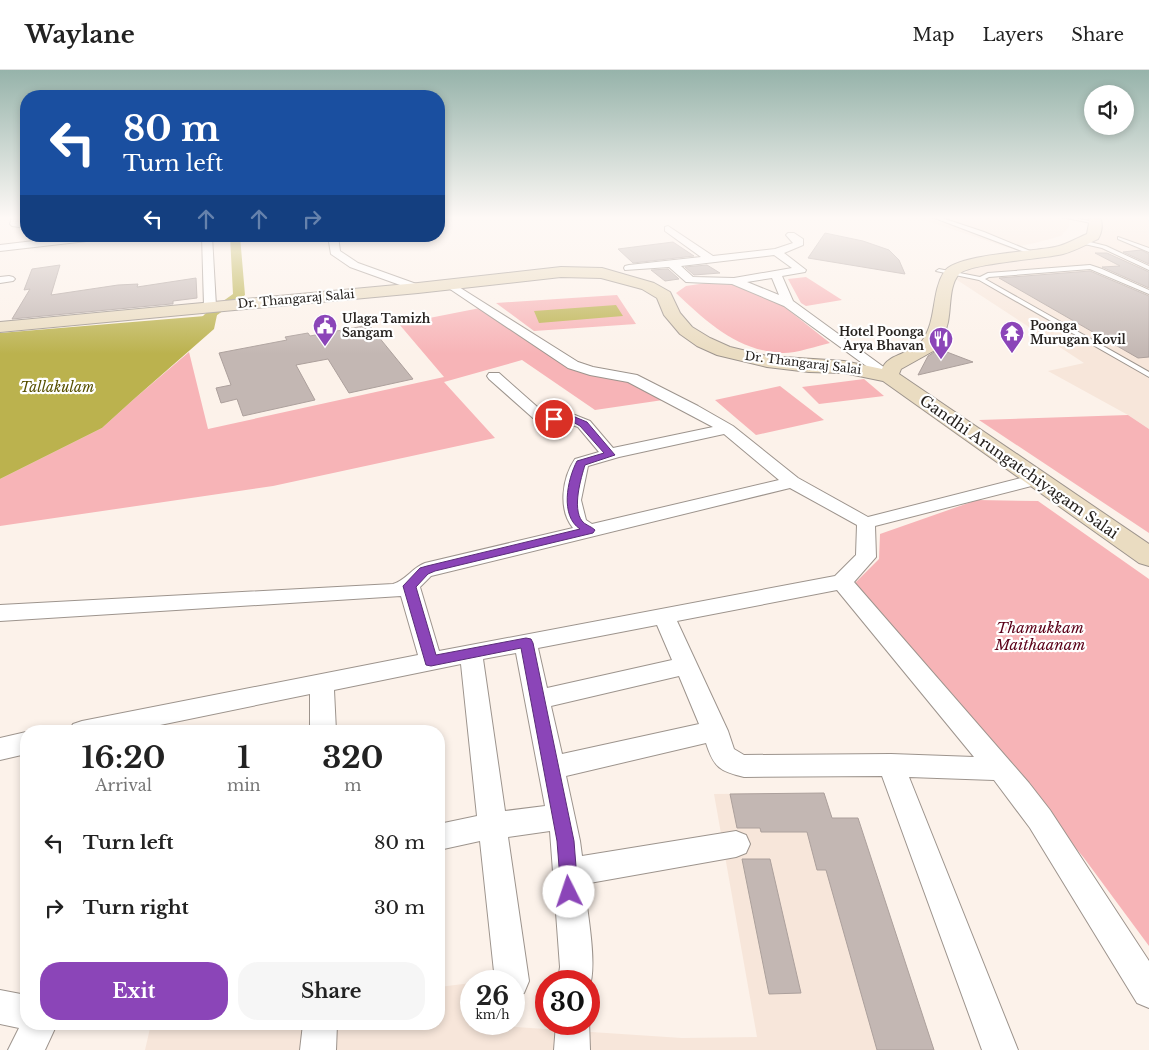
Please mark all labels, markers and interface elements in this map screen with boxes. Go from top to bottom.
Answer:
text: Waylane [25,20,135,49]
text: Map [913,24,954,46]
text: Layers [982,24,1043,46]
text: Share [1071,24,1124,46]
map controls [1084,85,1134,135]
button: sound [1084,85,1134,135]
text: 80 m [123,107,220,150]
icon: left [40,110,105,175]
text: Turn left [123,150,223,177]
icon: left [139,205,167,233]
icon: ahead [192,205,220,233]
icon: ahead [245,205,273,233]
icon: right [298,205,326,233]
street label: Dr. Thangaraj Salai [237,286,355,311]
place label: Ulaga Tamizh Sangam [342,311,431,340]
public building icon: Ulaga Tamizh Sangam [312,313,338,347]
place label: Poonga Murugan Kovil [1030,318,1127,347]
temple icon: Poonga Murugan Kovil [999,320,1025,354]
place label: Hotel Poonga Arya Bhavan [839,324,924,353]
restaurant icon: Hotel Poonga Arya Bhavan [928,326,954,360]
street label: Dr. Thangaraj Salai [744,348,862,377]
water label: Tallakulam [20,378,94,396]
street label: Gandhi Arungatchiyagam Salai [916,391,1122,543]
pin [533,398,575,440]
icon: arrive [540,405,568,433]
park label: Thamukkam Maithaanam [994,618,1085,654]
text: 16:20 [82,739,166,776]
text: 1 [237,739,250,776]
text: 320 [322,739,383,776]
text: Arrival [95,775,152,795]
text: min [227,775,261,795]
text: m [344,775,361,795]
icon: left [40,829,68,857]
text: Turn left [83,831,174,854]
text: 80 m [374,831,425,854]
position arrow [542,865,594,917]
icon: right [40,894,68,922]
text: Turn right [83,896,189,919]
text: 30 m [374,896,425,919]
button: Exit [40,962,228,1020]
button: Share [238,962,425,1020]
speed limit sign: 30 [535,970,600,1035]
text: 26 [476,981,509,1012]
text: km/h [475,1007,510,1022]

